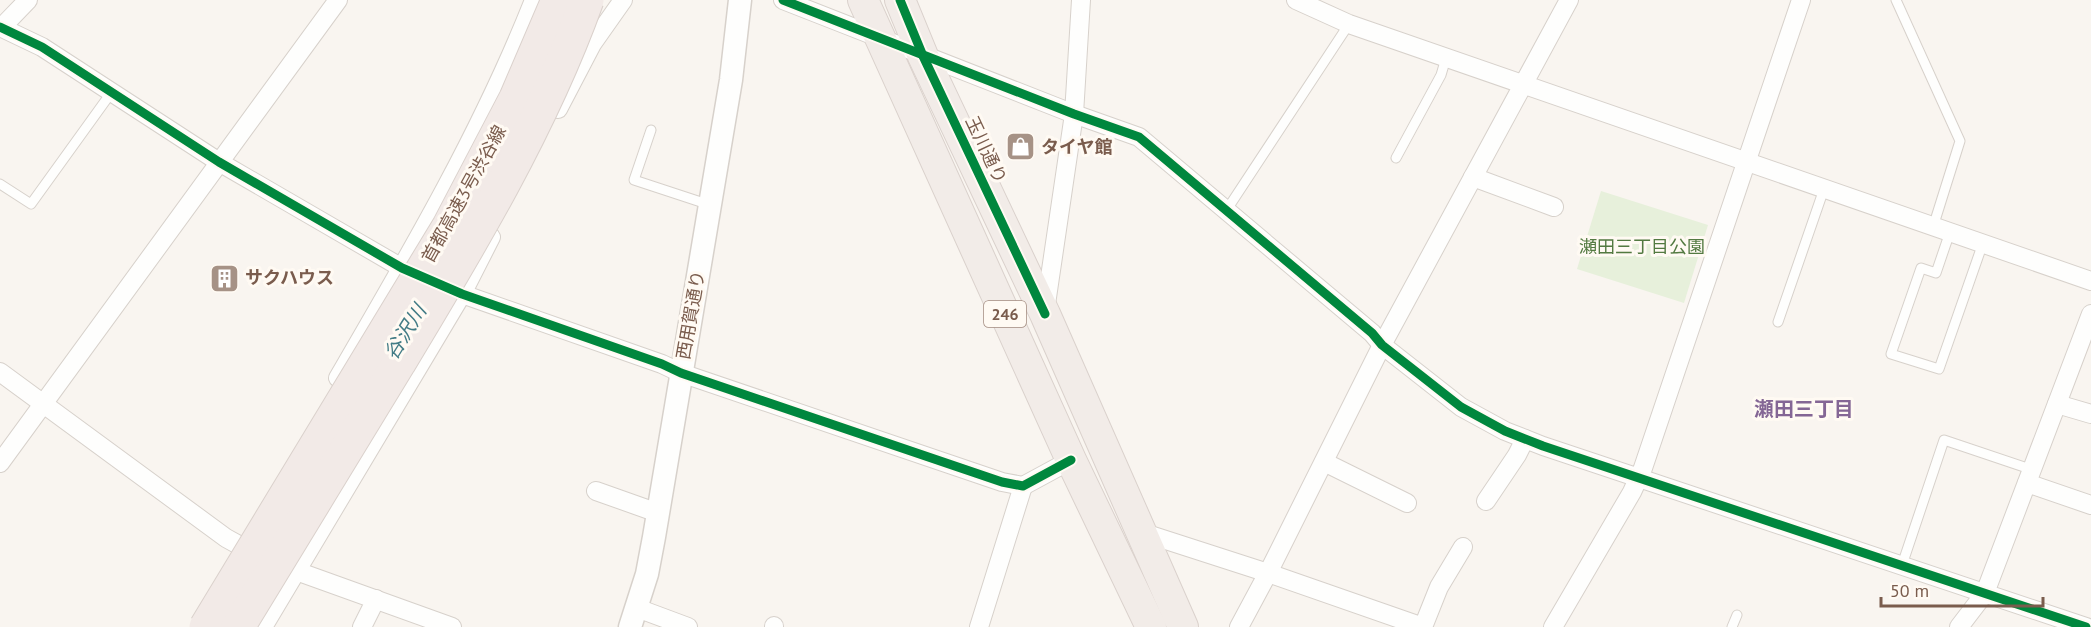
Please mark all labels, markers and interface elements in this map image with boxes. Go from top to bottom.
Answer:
street label: 玉川通り [961,112,1012,187]
street label: 首都高速3号渋谷線 [416,121,511,267]
shop icon: タイヤ館 [1004,131,1036,163]
place label: タイヤ館 [1041,135,1112,158]
park label: 瀬田三丁目公園 [1579,235,1705,258]
building icon: サクハウス [208,262,240,294]
place label: サクハウス [245,266,334,289]
street label: 西用賀通り [671,269,710,361]
water label: 谷沢川 [378,298,433,364]
road number: 246 [984,301,1026,327]
district label: 瀬田三丁目 [1754,396,1854,422]
scale bar [1881,570,2043,608]
text: 50 m [1890,579,1929,602]

